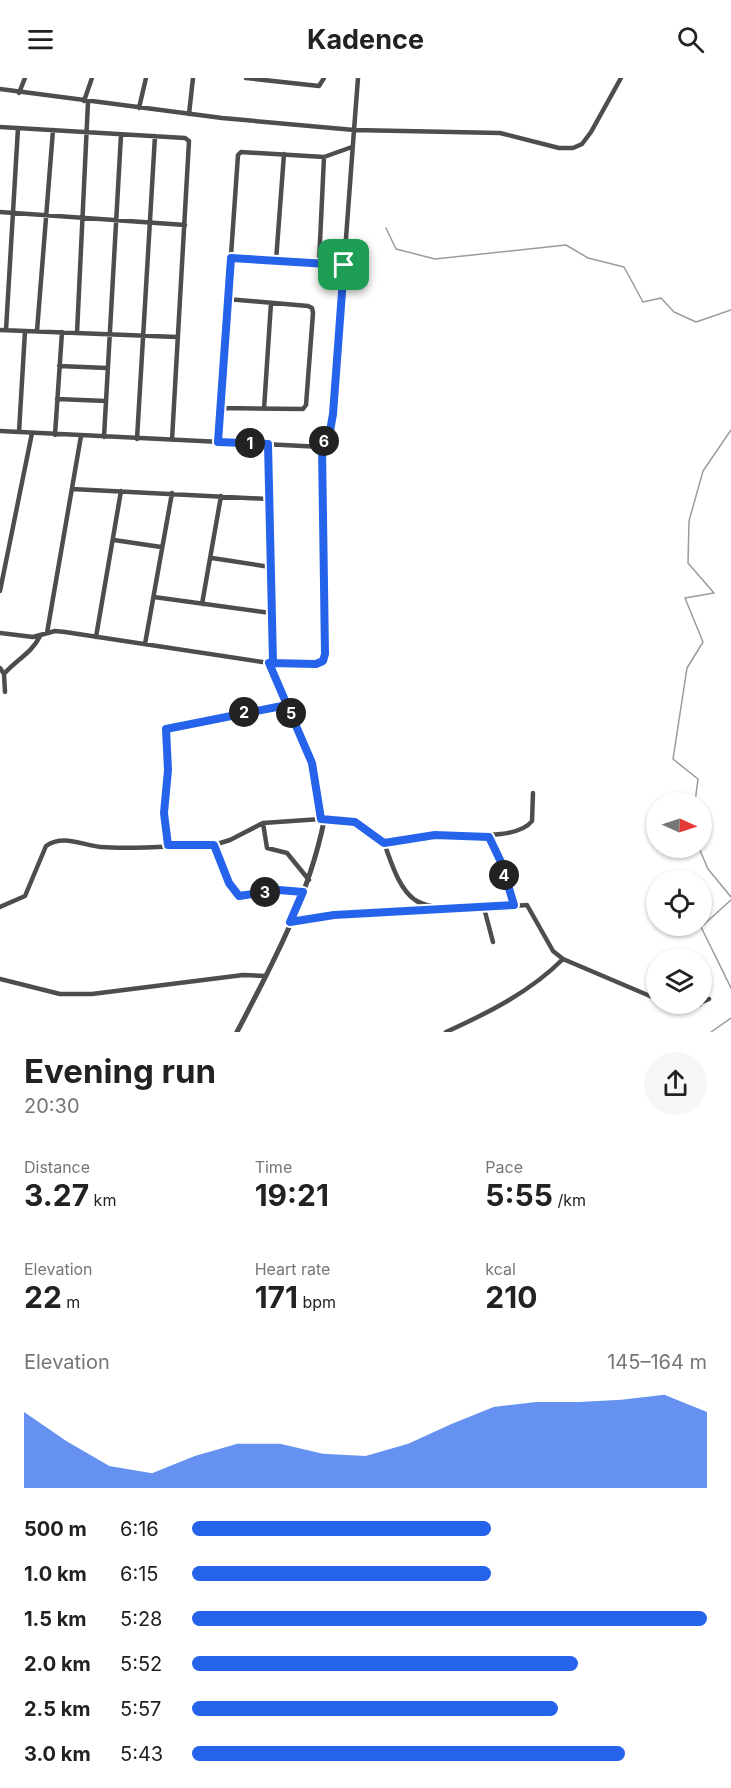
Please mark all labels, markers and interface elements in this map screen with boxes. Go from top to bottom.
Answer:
icon: menu [24,23,57,56]
text: Kadence [307,23,424,56]
icon: search [674,23,707,56]
pin [318,239,369,290]
icon: arrive [327,248,360,281]
pin: 6 [309,426,339,456]
pin: 1 [235,428,265,458]
text: 6 [319,431,329,451]
text: 1 [247,433,253,453]
pin: 2 [229,697,259,727]
pin: 5 [276,698,306,728]
text: 2 [239,702,249,722]
text: 5 [286,703,296,723]
north arrow [646,792,712,858]
map controls [646,792,712,1014]
pin: 4 [489,860,519,890]
text: 4 [499,865,509,885]
button: locate [646,870,712,936]
pin: 3 [250,877,280,907]
text: 3 [260,882,270,902]
button: layers [646,948,712,1014]
text: Evening run [24,1051,216,1091]
button: share [644,1052,707,1115]
text: 20:30 [24,1094,80,1118]
text: Distance [24,1157,90,1177]
text: Time [255,1157,292,1177]
text: Pace [485,1157,523,1177]
text: 3.27 [24,1177,89,1213]
text: 19:21 [255,1177,329,1213]
text: 5:55 [485,1177,553,1213]
text: km [89,1190,116,1210]
text: /km [553,1190,586,1210]
text: Elevation [24,1259,93,1279]
text: Heart rate [255,1259,330,1279]
text: kcal [485,1259,516,1279]
text: 22 [24,1279,62,1315]
text: 171 [255,1279,298,1315]
text: 210 [485,1279,537,1315]
text: m [62,1292,80,1312]
text: bpm [298,1292,336,1312]
text: Elevation [24,1350,110,1374]
text: 145–164 m [607,1350,707,1374]
text: 500 m [24,1517,87,1541]
text: 6:16 [120,1517,159,1541]
text: 1.0 km [24,1562,87,1586]
text: 6:15 [120,1562,158,1586]
text: 1.5 km [24,1607,87,1631]
text: 5:28 [120,1607,163,1631]
text: 2.0 km [24,1652,91,1676]
text: 5:52 [120,1652,162,1676]
text: 2.5 km [24,1697,91,1721]
text: 5:57 [120,1697,161,1721]
text: 3.0 km [24,1742,91,1766]
text: 5:43 [120,1742,163,1766]

